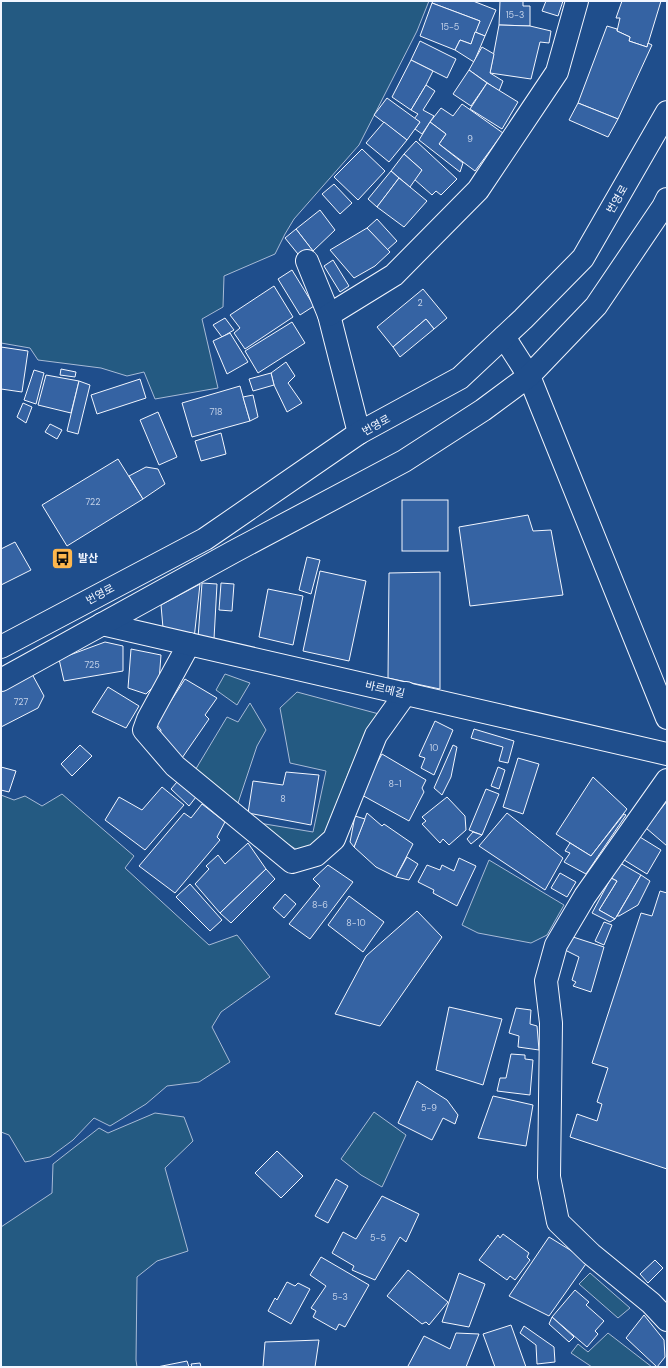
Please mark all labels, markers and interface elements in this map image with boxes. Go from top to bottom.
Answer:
house number: 15-3 [506,9,524,21]
house number: 15-5 [441,21,459,33]
house number: 9 [467,133,473,145]
street label: 번영로 [603,182,631,216]
house number: 2 [417,297,423,309]
house number: 718 [209,406,223,418]
street label: 번영로 [359,412,393,438]
house number: 722 [86,496,100,508]
bus stop icon: 발산 [49,545,75,571]
place label: 발산 [78,551,98,565]
street label: 번영로 [83,581,117,607]
house number: 725 [84,659,100,671]
street label: 바르메길 [364,678,406,700]
house number: 727 [14,696,28,708]
house number: 10 [430,742,438,754]
house number: 8-1 [388,778,402,790]
house number: 8 [280,793,286,805]
house number: 8-6 [312,899,328,911]
house number: 8-10 [346,917,366,929]
house number: 5-9 [421,1102,437,1114]
house number: 5-5 [370,1232,386,1244]
house number: 5-3 [332,1291,348,1303]

